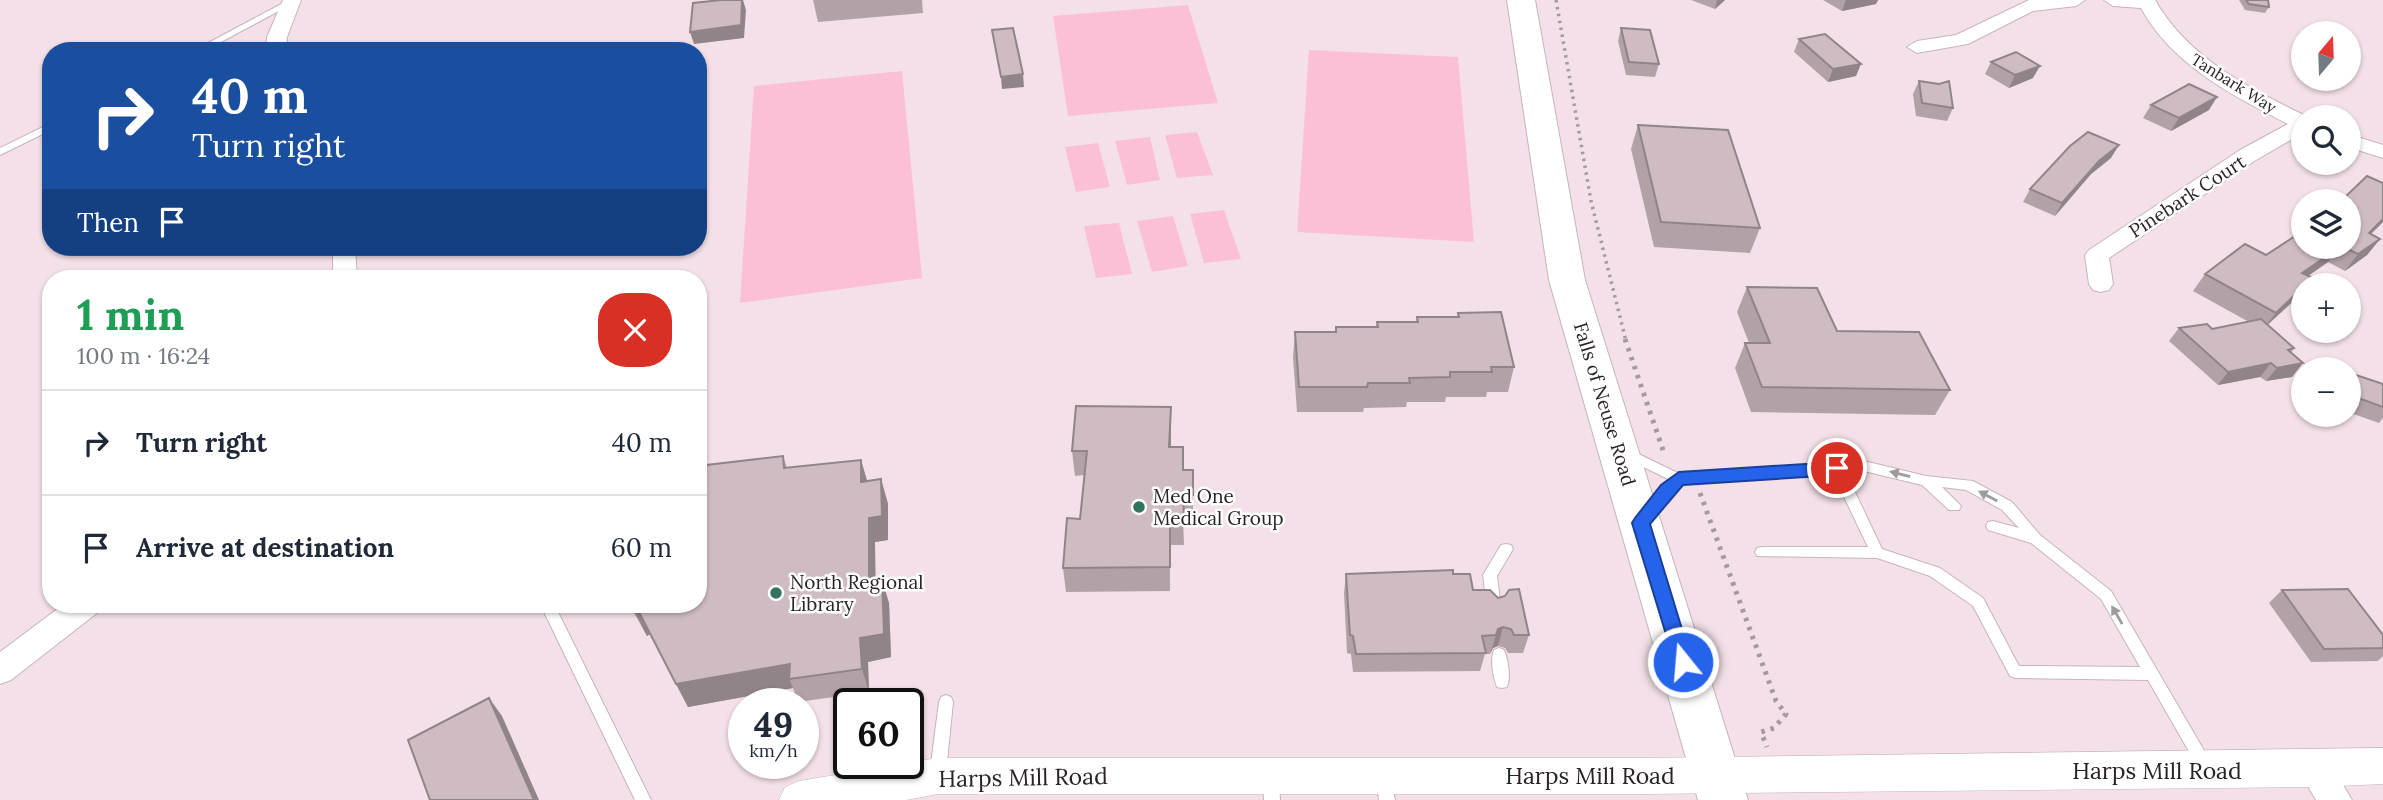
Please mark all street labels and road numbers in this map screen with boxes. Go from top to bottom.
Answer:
street label: Tanbark Way [2188,49,2281,117]
street label: Pinebark Court [2124,149,2250,243]
street label: Falls of Neuse Road [1569,319,1641,489]
street label: Harps Mill Road [2072,756,2242,785]
street label: Harps Mill Road [938,761,1108,793]
street label: Harps Mill Road [1505,761,1675,790]

